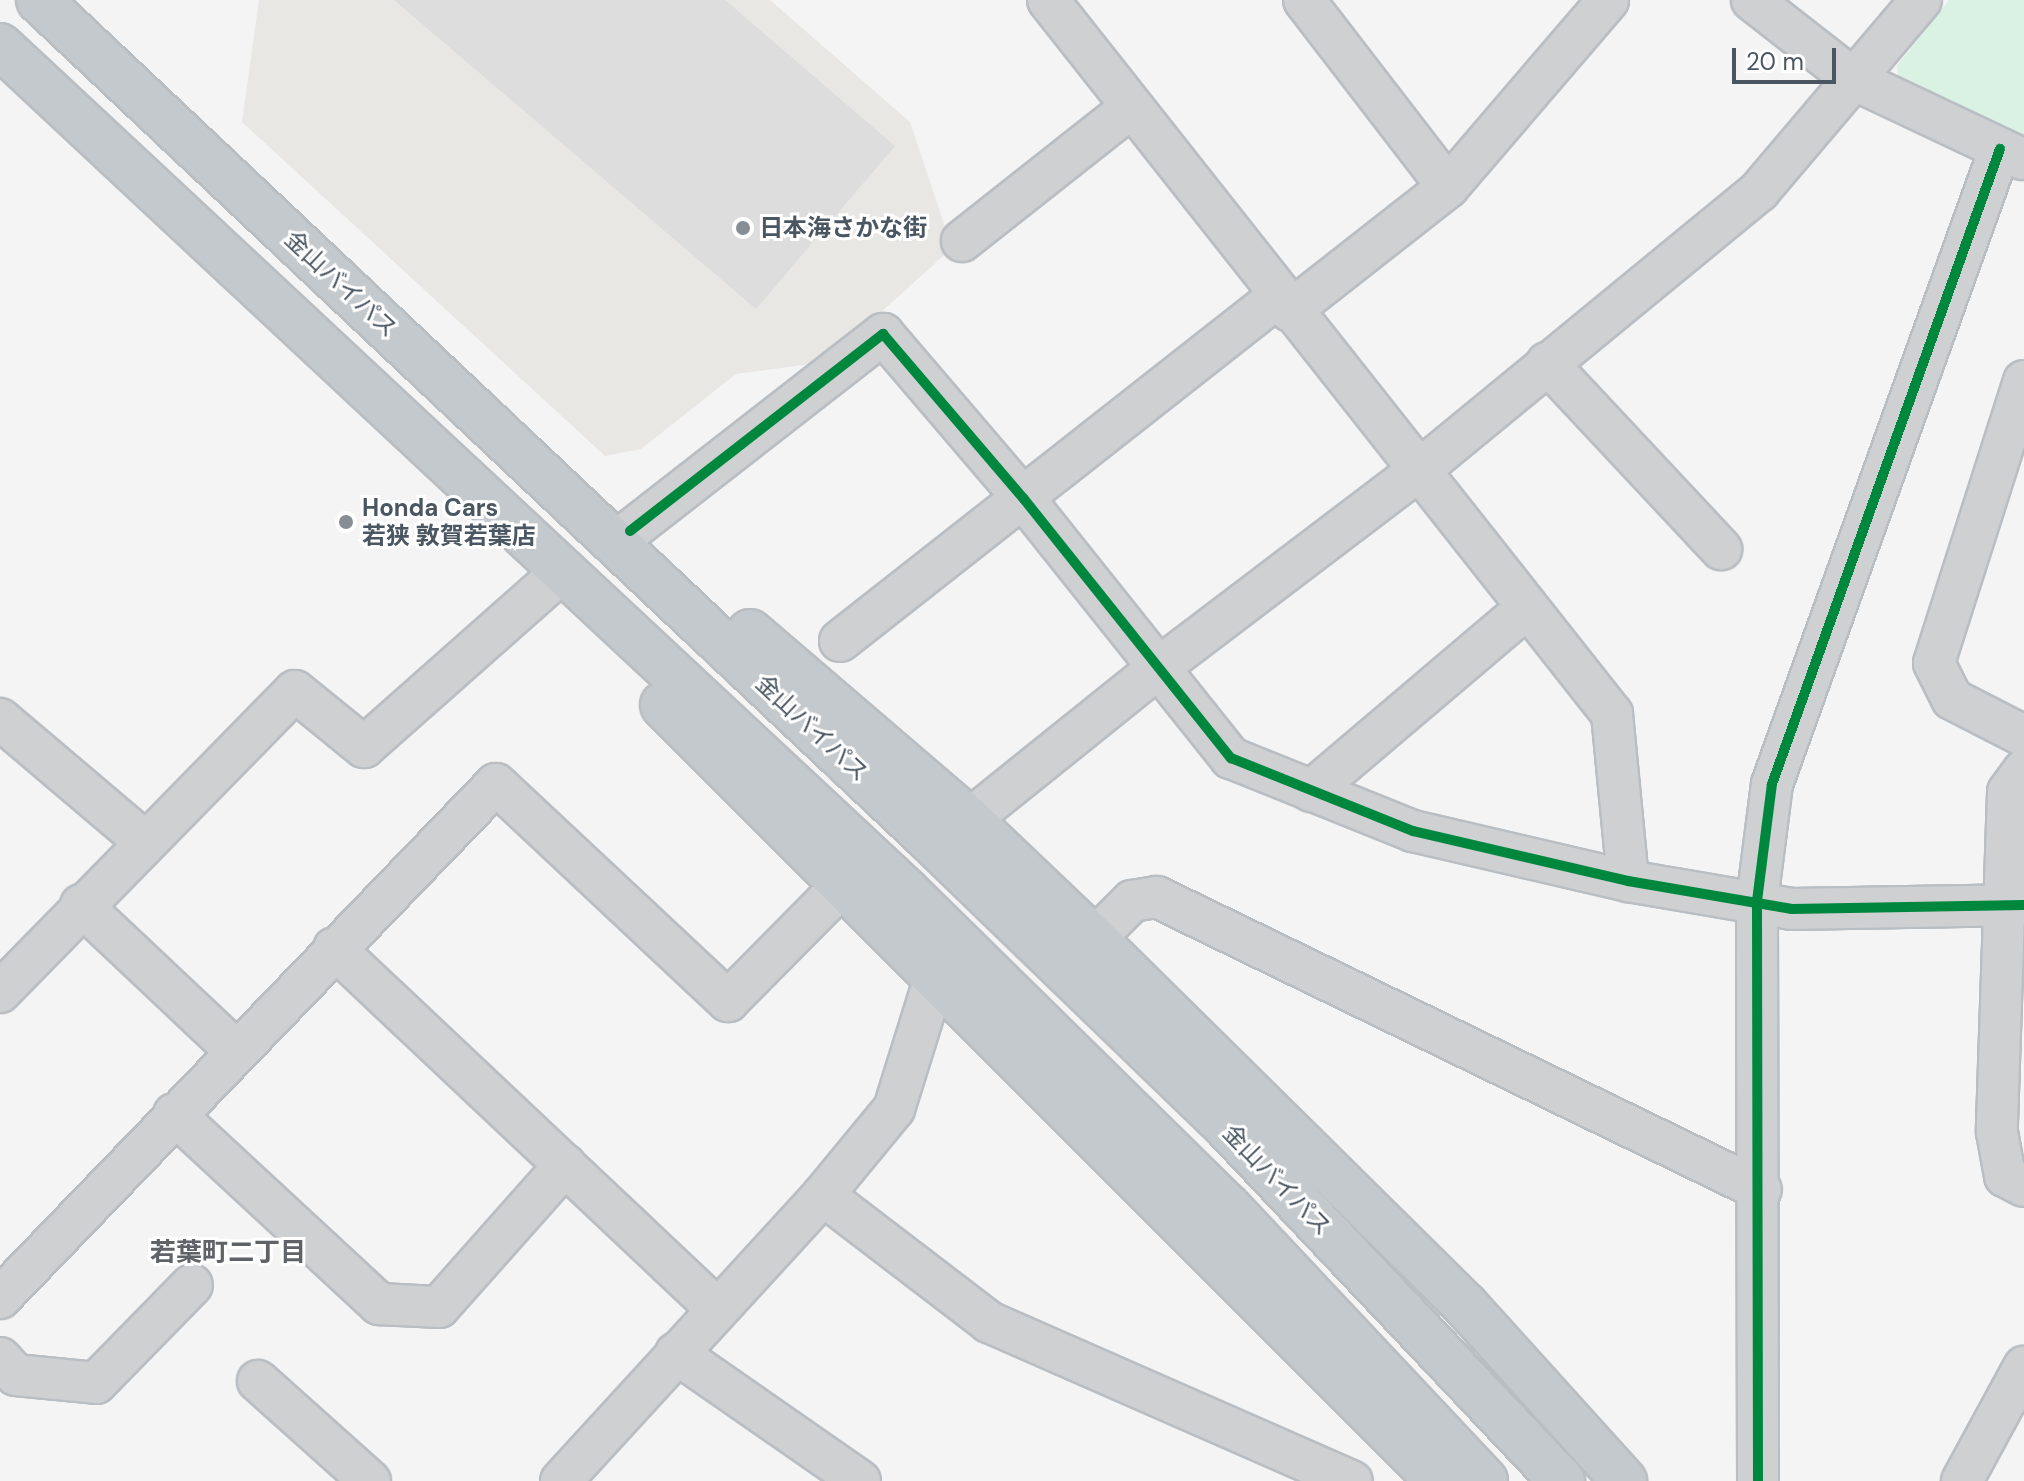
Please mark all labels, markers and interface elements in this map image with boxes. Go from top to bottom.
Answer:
scale bar [1736,32,1840,82]
text: 20 m [1746,46,1804,77]
place label: 日本海さかな街 [759,214,927,242]
marker: 日本海さかな街 [734,219,752,237]
street label: 金山バイパス [279,224,403,344]
place label: Honda Cars 若狭 敦賀若葉店 [362,494,536,550]
marker: Honda Cars 若狭 敦賀若葉店 [337,513,355,531]
street label: 金山バイパス [750,668,874,788]
street label: 金山バイパス [1217,1118,1337,1242]
district label: 若葉町二丁目 [150,1237,306,1269]

